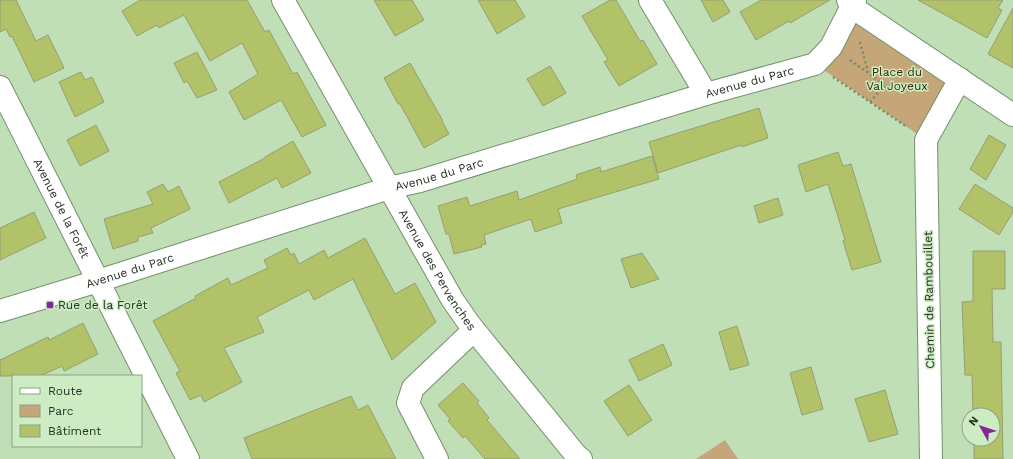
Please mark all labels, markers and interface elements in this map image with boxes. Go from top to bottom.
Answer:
street label: Avenue du Parc [704,63,796,101]
park label: Place du Val Joyeux [866,65,928,93]
street label: Avenue du Parc [394,155,485,193]
street label: Avenue de la Forêt [30,156,92,261]
street label: Avenue des Pervenches [396,207,479,333]
street label: Chemin de Rambouillet [921,231,937,369]
street label: Avenue du Parc [84,250,176,291]
place label: Rue de la Forêt [58,298,147,312]
marker: Rue de la Forêt [45,300,55,310]
legend [12,375,142,447]
text: Route [48,384,82,398]
text: Parc [48,404,74,418]
north arrow [961,407,1001,447]
text: N [966,414,981,428]
text: Bâtiment [48,424,101,438]

